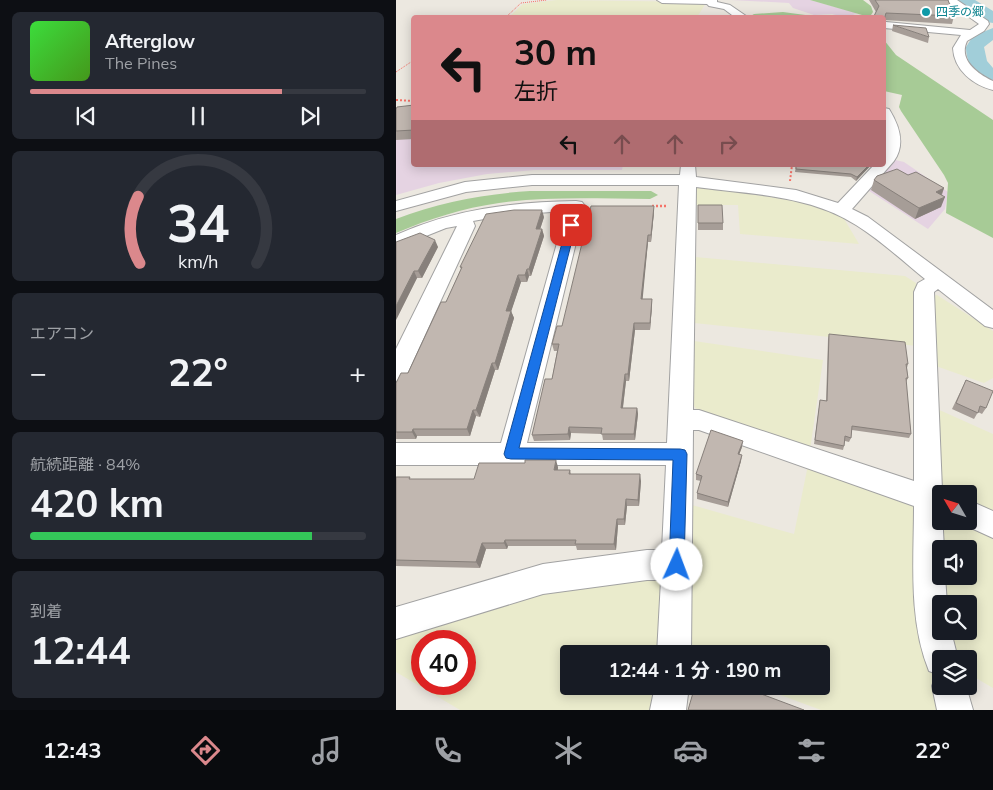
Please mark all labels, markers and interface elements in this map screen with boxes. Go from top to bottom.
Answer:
place label: 四季の郷 [936,4,984,19]
marker: 四季の郷 [920,6,932,18]
text: Afterglow [105,29,195,53]
text: 30 m [514,30,597,74]
icon: left [431,35,496,100]
text: The Pines [105,53,177,73]
text: 左折 [514,77,558,105]
icon: previous [72,102,100,130]
icon: pause [184,102,212,130]
icon: next [296,102,324,130]
icon: left [555,130,583,158]
icon: ahead [608,130,636,158]
icon: ahead [661,130,689,158]
icon: right [714,130,742,158]
text: 34 [167,190,229,255]
pin [550,204,592,246]
icon: arrive [557,211,585,239]
text: km/h [178,250,218,272]
text: エアコン [30,323,94,343]
text: 22° [168,348,228,396]
text: − [30,355,47,390]
text: + [349,355,366,390]
text: 航続距離 · 84% [30,454,140,474]
text: 420 km [30,479,164,527]
north arrow [932,485,977,530]
map controls [932,485,977,695]
position arrow [650,538,702,590]
button: sound [932,540,977,585]
button: search [932,595,977,640]
text: 到着 [30,601,62,621]
text: 12:44 [30,626,131,674]
speed limit sign: 40 [411,630,476,695]
button: layers [932,650,977,695]
text: 12:44 · 1 分 · 190 m [609,658,781,682]
icon: directions [188,733,223,768]
icon: music [309,733,344,768]
icon: phone [430,733,465,768]
icon: climate [551,733,586,768]
icon: car [673,733,708,768]
icon: filters [794,733,829,768]
text: 12:43 [43,736,101,764]
text: 22° [915,736,950,764]

